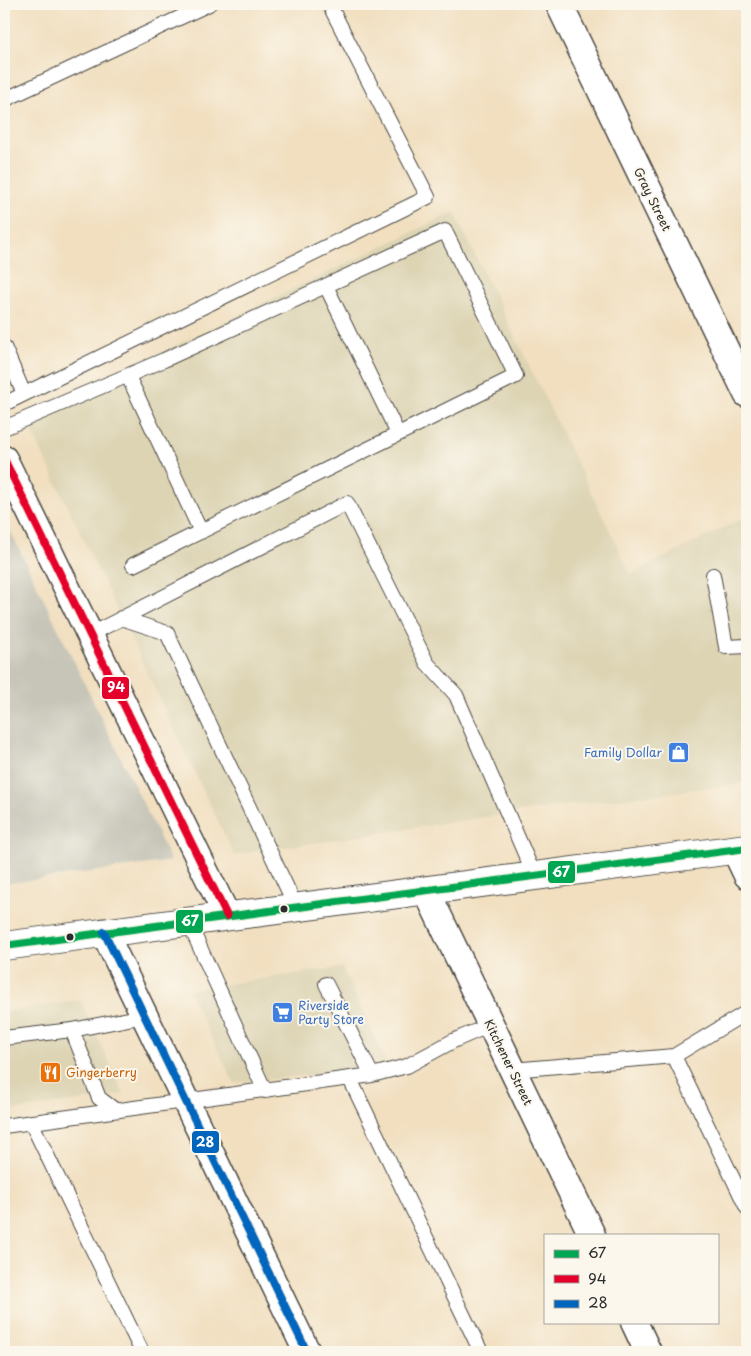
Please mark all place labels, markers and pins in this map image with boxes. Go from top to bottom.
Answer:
shop icon: Family Dollar [666,740,690,764]
place label: Family Dollar [584,743,663,761]
unlabelled marker [279,904,289,914]
unlabelled marker [65,932,75,942]
place label: Riverside Party Store [298,996,364,1028]
supermarket icon: Riverside Party Store [270,1000,294,1024]
restaurant icon: Gingerberry [38,1060,62,1084]
place label: Gingerberry [66,1063,137,1081]

